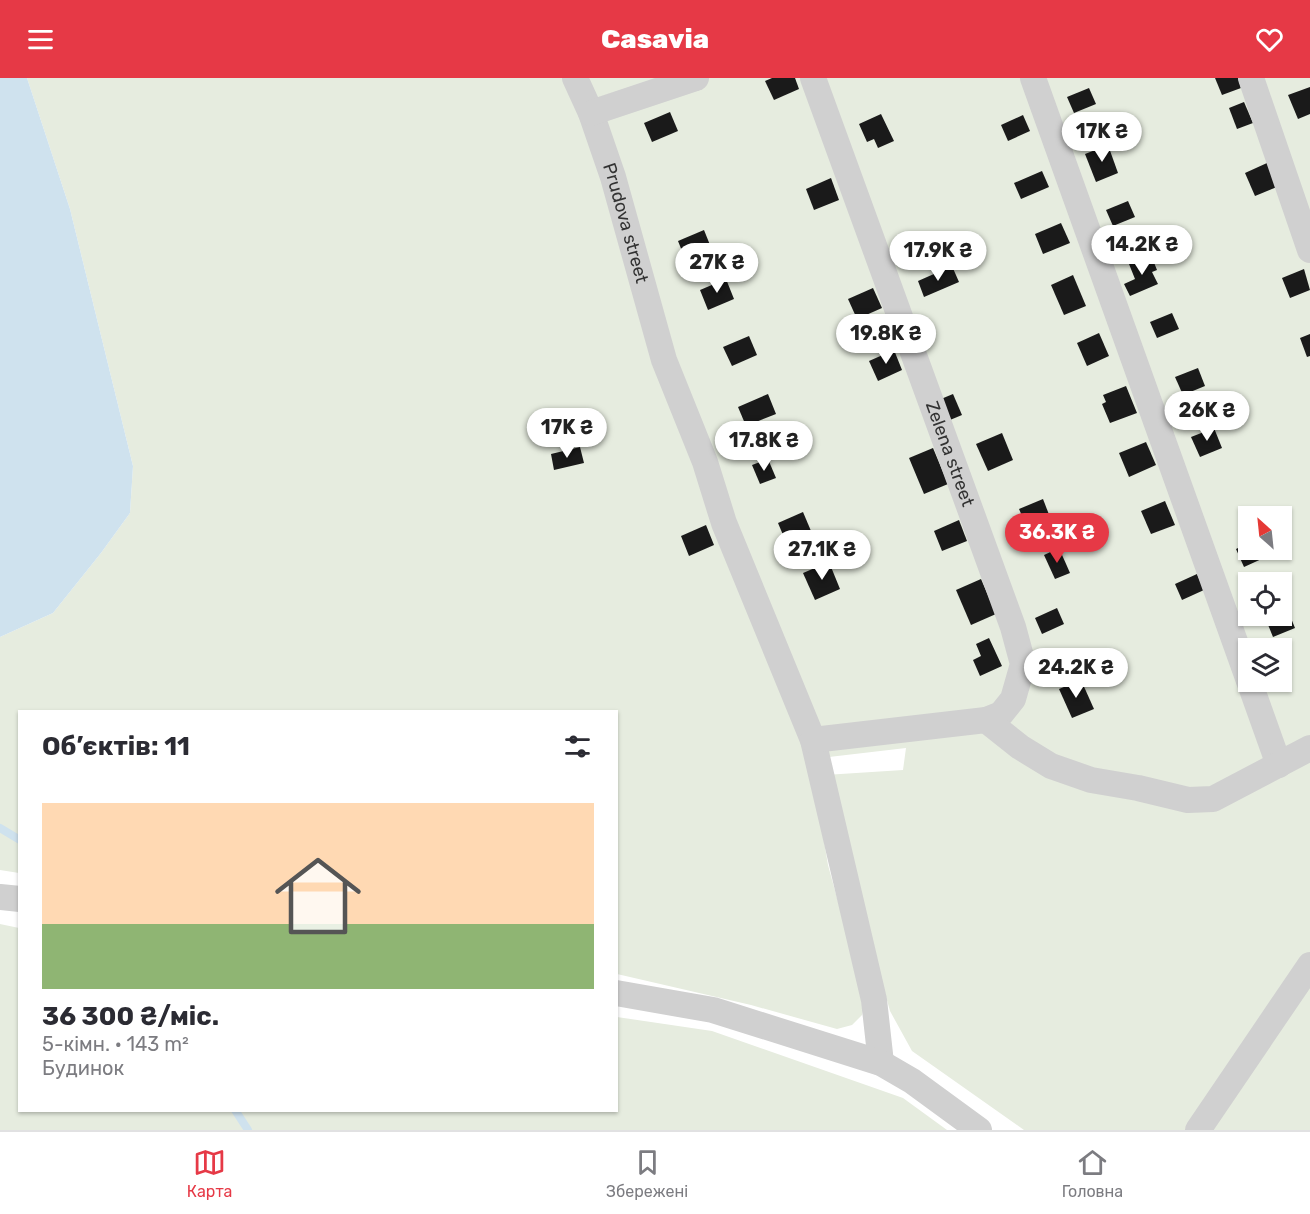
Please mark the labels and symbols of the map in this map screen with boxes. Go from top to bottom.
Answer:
pin: 17K ₴ [1060,112,1144,163]
street label: Prudova street [598,160,653,286]
pin: 14.2K ₴ [1087,225,1197,276]
pin: 17.9K ₴ [883,231,993,282]
pin: 27K ₴ [675,243,759,294]
pin: 19.8K ₴ [831,314,941,365]
pin: 26K ₴ [1165,391,1249,442]
street label: Zelena street [921,398,979,509]
pin: 17K ₴ [525,408,609,459]
pin: 17.8K ₴ [709,421,819,472]
north arrow [1238,506,1292,560]
pin: 36.3K ₴ [1002,513,1112,564]
pin: 27.1K ₴ [767,530,877,581]
pin: 24.2K ₴ [1021,648,1131,699]

